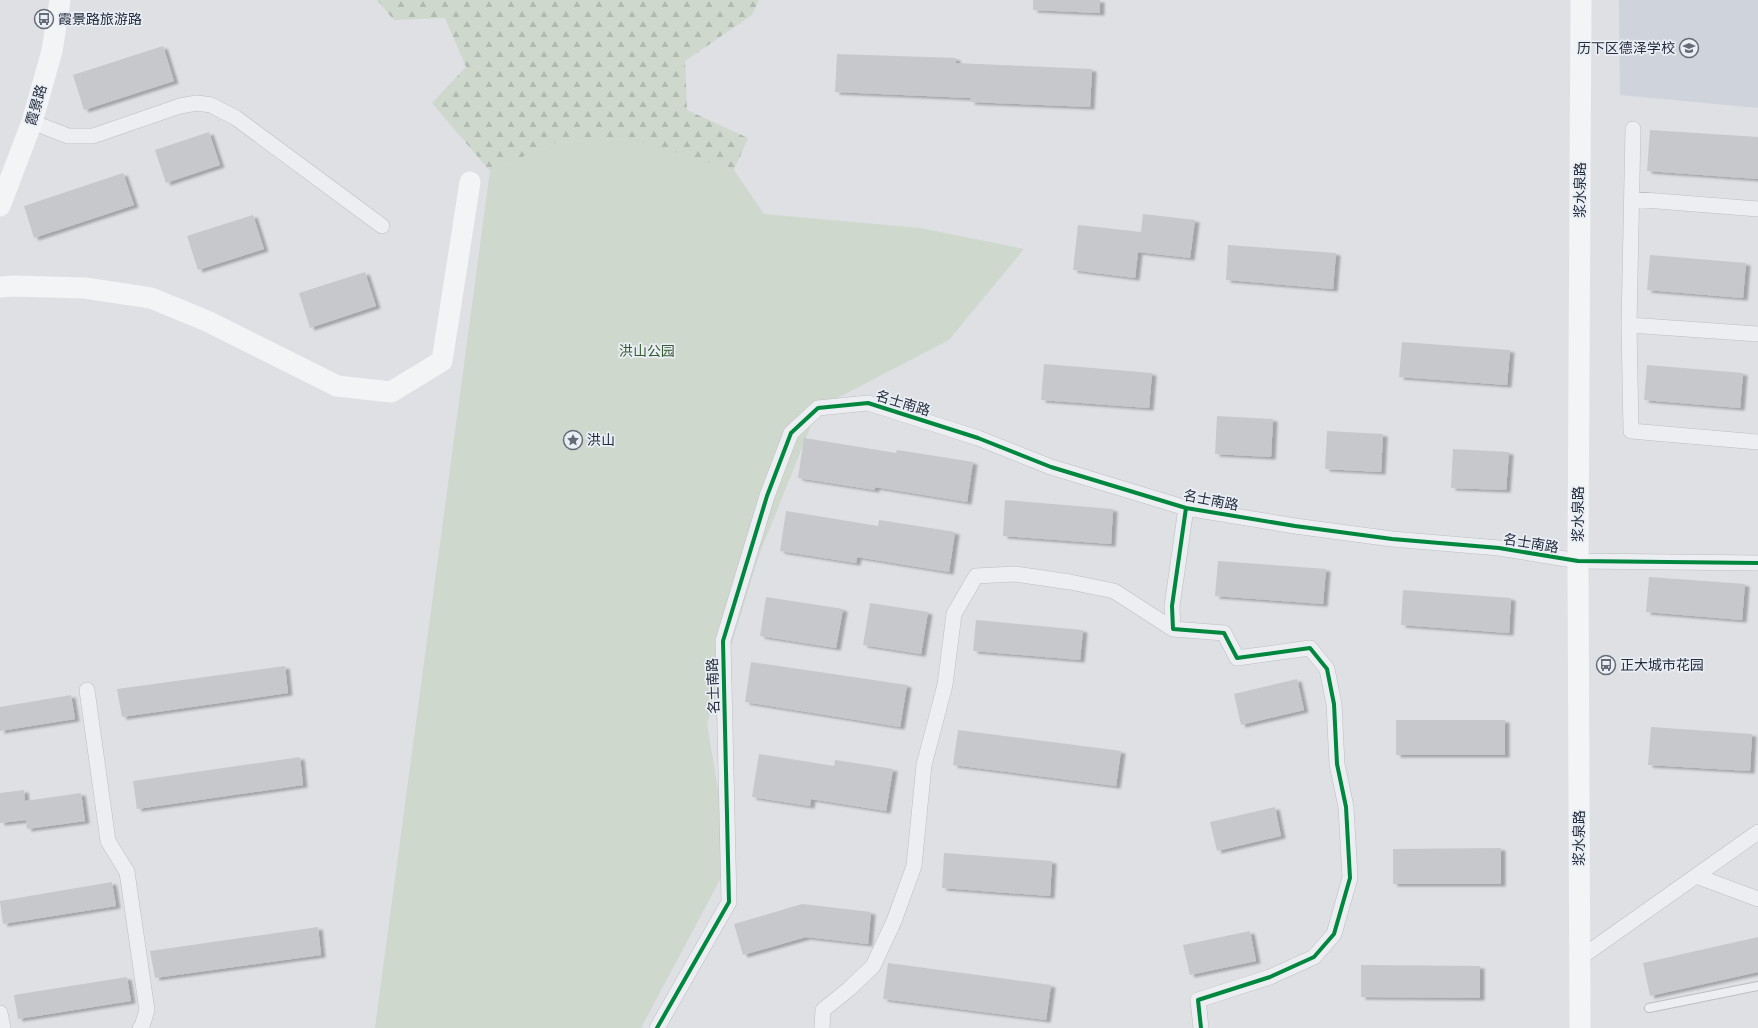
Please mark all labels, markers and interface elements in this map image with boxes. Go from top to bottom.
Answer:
bus stop icon: 霞景路旅游路 [33,8,55,30]
place label: 霞景路旅游路 [58,11,142,27]
school or university icon: 历下区德泽学校 [1678,37,1700,59]
place label: 历下区德泽学校 [1577,40,1675,56]
street label: 霞景路 [23,83,49,127]
street label: 浆水泉路 [1572,162,1588,218]
park label: 洪山公园 [619,343,675,359]
street label: 名士南路 [874,387,932,419]
place icon: 洪山 [562,429,584,451]
place label: 洪山 [587,432,615,448]
street label: 浆水泉路 [1570,486,1586,542]
street label: 名士南路 [1182,487,1240,513]
street label: 名士南路 [1502,531,1560,555]
bus stop icon: 正大城市花园 [1595,654,1617,676]
place label: 正大城市花园 [1620,657,1704,673]
street label: 名士南路 [704,658,722,714]
street label: 浆水泉路 [1571,810,1587,866]

